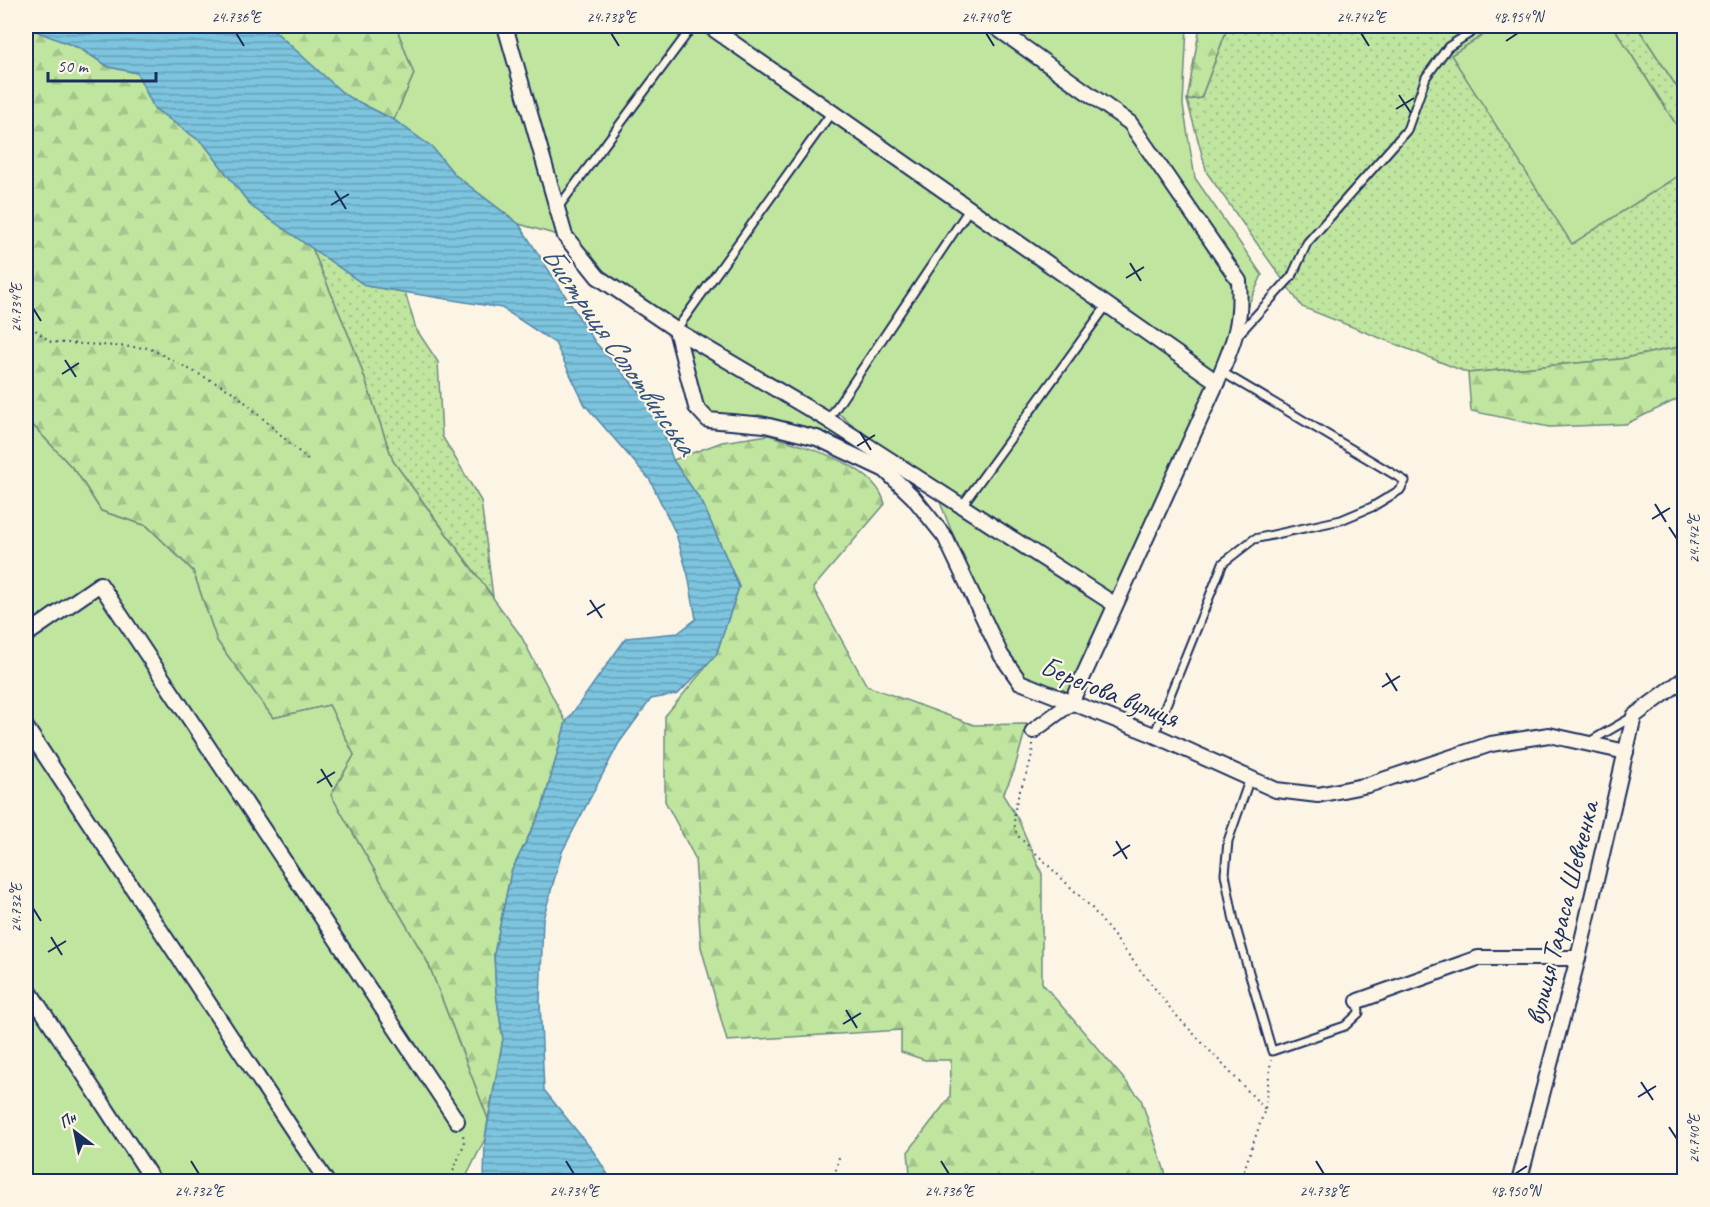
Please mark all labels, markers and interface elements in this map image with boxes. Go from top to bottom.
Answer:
text: 24.736°E [212,8,263,27]
text: 24.738°E [587,8,638,27]
text: 24.740°E [962,8,1013,27]
text: 24.742°E [1337,8,1388,27]
text: 48.954°N [1493,8,1546,27]
scale bar [48,45,156,83]
text: 50 m [57,55,90,77]
water label: Бистриця Солотвинська [533,238,707,464]
text: 24.734°E [7,281,26,332]
text: 24.742°E [1685,512,1704,563]
street label: Берегова вулиця [1036,648,1185,735]
street label: вулиця Тараса Шевченка [1517,795,1607,1029]
text: 24.732°E [7,881,26,932]
north arrow [45,1102,105,1162]
text: Пн [55,1107,81,1133]
text: 24.740°E [1685,1112,1704,1163]
text: 24.732°E [175,1182,226,1201]
text: 24.734°E [550,1182,601,1201]
text: 24.736°E [925,1182,976,1201]
text: 24.738°E [1300,1182,1351,1201]
text: 48.950°N [1490,1182,1543,1201]

